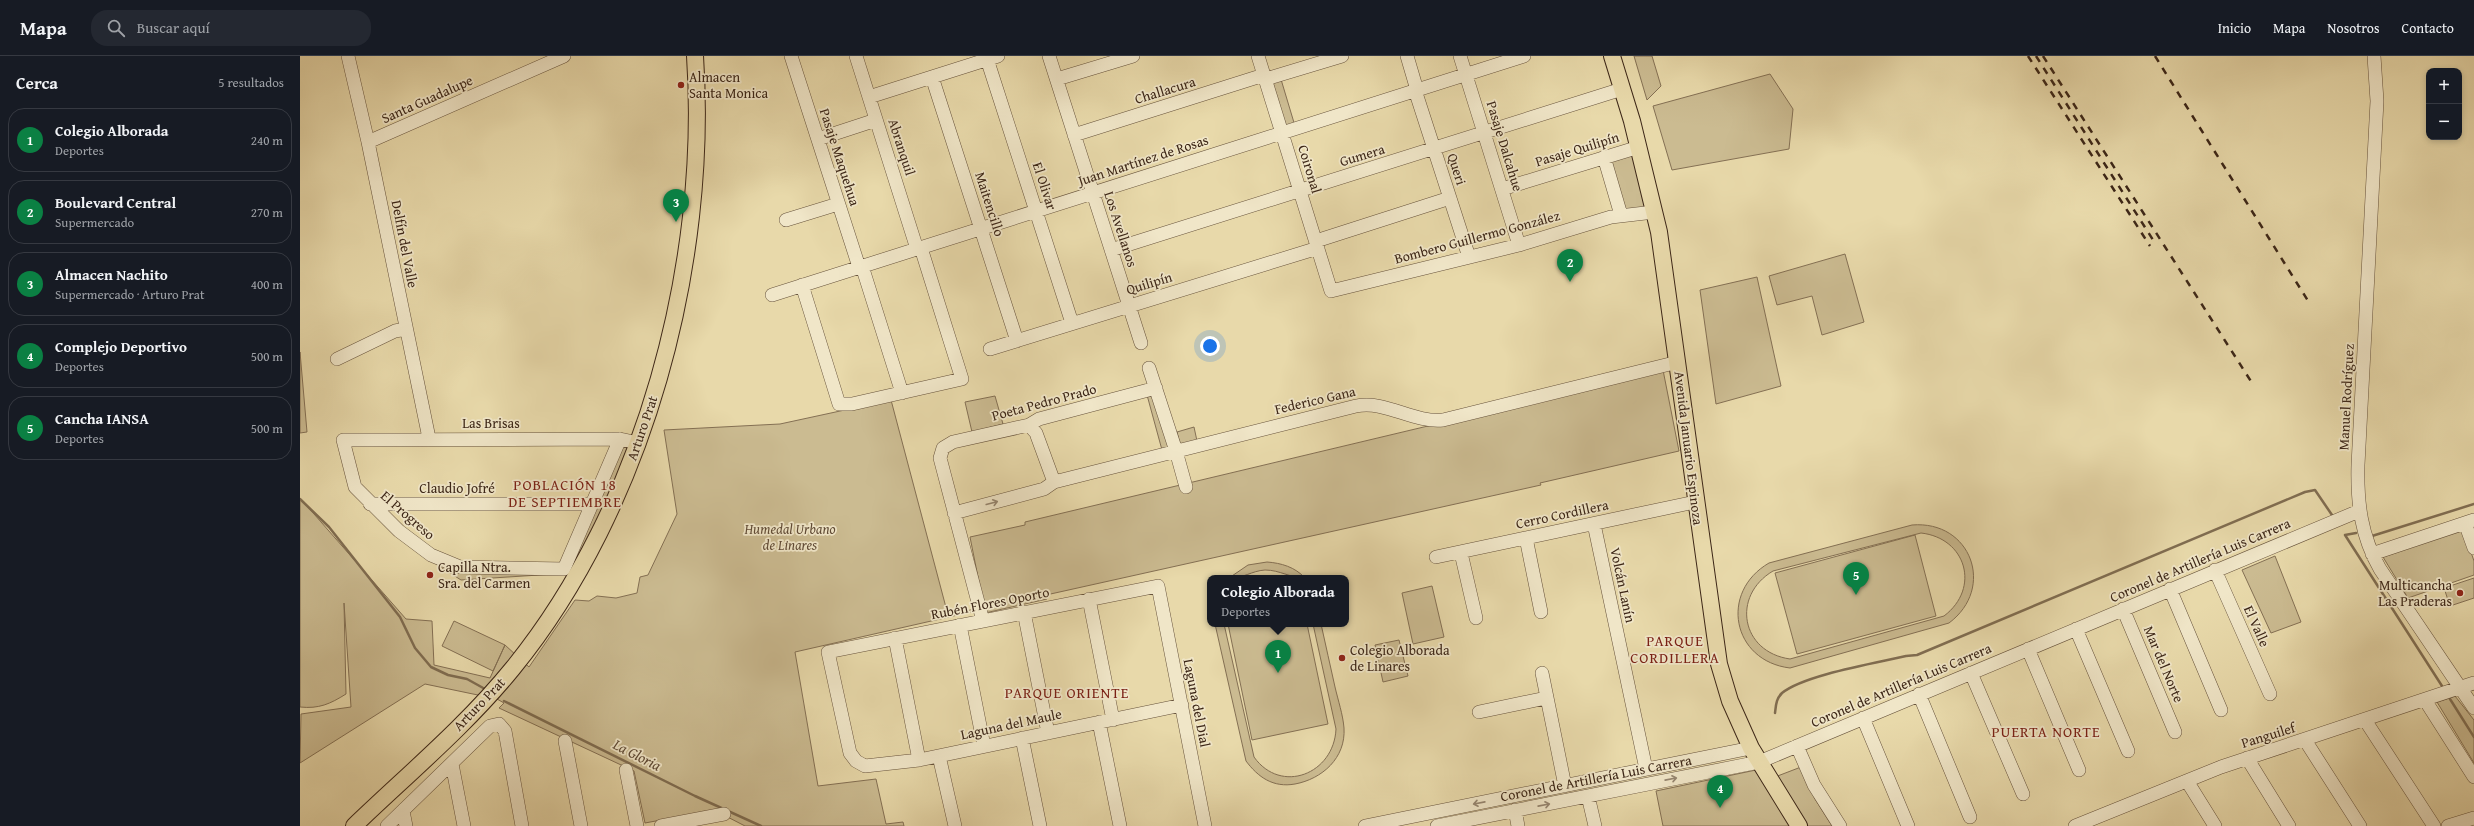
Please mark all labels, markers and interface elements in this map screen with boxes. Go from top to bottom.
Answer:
search box [91,10,371,46]
text: Mapa [20,14,67,42]
icon: search [105,17,127,39]
text: Buscar aquí [137,17,210,38]
text: Inicio [2218,18,2251,38]
text: Mapa [2273,18,2305,38]
text: Nosotros [2327,18,2380,38]
text: Contacto [2402,18,2454,38]
place label: Almacen Santa Monica [689,67,769,103]
map controls [2426,68,2462,140]
button: + [2426,68,2462,104]
text: Cerca [16,70,58,95]
street label: Santa Guadalupe [378,70,476,128]
street label: Challacura [1132,71,1198,109]
text: 5 resultados [218,73,284,92]
marker: Almacen Santa Monica [676,80,686,90]
street label: Pasaje Dalcahue [1482,98,1528,194]
button: − [2426,104,2462,140]
street label: Pasaje Maquehua [815,106,865,209]
street label: Abranquil [883,116,921,178]
text: Colegio Alborada [55,120,168,141]
street label: Pasaje Quilipín [1532,127,1622,171]
street label: Juan Martínez de Rosas [1073,129,1211,191]
text: 1 [27,131,33,150]
text: 240 m [251,131,283,150]
street label: Gumera [1337,139,1387,171]
text: Deportes [55,141,104,160]
street label: Coironal [1293,142,1327,196]
street label: Queri [1442,151,1472,188]
street label: El Olivar [1028,159,1062,213]
street label: Maitencillo [970,169,1010,239]
street label: Los Avellanos [1099,188,1143,270]
pin: 3 [663,189,689,222]
text: Boulevard Central [55,192,176,213]
street label: Delfín del Valle [387,199,423,290]
text: 2 [27,203,33,222]
text: 270 m [251,203,283,222]
street label: Bombero Guillermo González [1392,205,1562,269]
text: Supermercado [55,213,134,232]
pin: 2 [1557,249,1583,282]
text: Almacen Nachito [55,264,168,285]
street label: Quilipín [1123,266,1175,299]
text: 3 [27,275,33,294]
text: 400 m [251,275,283,294]
text: Supermercado · Arturo Prat [55,285,205,304]
text: Complejo Deportivo [55,336,187,357]
your location [1200,336,1220,356]
street label: Manuel Rodríguez [2333,343,2359,451]
text: 4 [27,347,33,366]
text: 500 m [251,347,283,366]
text: Deportes [55,357,104,376]
street label: Avenida Januario Espinoza [1670,370,1708,526]
street label: Poeta Pedro Prado [989,378,1099,426]
street label: Federico Gana [1273,381,1358,419]
street label: Arturo Prat [622,393,662,463]
text: Cancha IANSA [55,408,149,429]
street label: Las Brisas [462,413,520,433]
text: 5 [27,419,33,438]
text: 500 m [251,419,283,438]
text: Deportes [55,429,104,448]
district label: POBLACIÓN 18 DE SEPTIEMBRE [508,474,622,512]
street label: Claudio Jofré [419,478,495,498]
street label: El Progreso [376,486,440,544]
street label: Cerro Cordillera [1514,494,1611,534]
one-way arrow [985,499,998,506]
street label: Coronel de Artillería Luis Carrera [2107,513,2294,607]
park label: Humedal Urbano de Linares [743,519,836,555]
street label: Volcán Lanín [1605,546,1641,625]
place label: Capilla Ntra. Sra. del Carmen [438,557,531,593]
pin: 5 [1843,562,1869,595]
marker: Capilla Ntra. Sra. del Carmen [425,570,435,580]
popup [1207,575,1349,627]
place label: Multicancha Las Praderas [2378,575,2452,611]
text: Colegio Alborada [1221,581,1335,602]
street label: Rubén Flores Oporto [929,582,1051,624]
marker: Multicancha Las Praderas [2455,588,2465,598]
text: Deportes [1221,602,1270,621]
street label: El Valle [2239,602,2275,650]
street label: Mar del Norte [2139,623,2189,706]
district label: PARQUE CORDILLERA [1630,630,1720,668]
street label: Coronel de Artillería Luis Carrera [1808,638,1995,732]
pin: 1 [1265,640,1291,673]
place label: Colegio Alborada de Linares [1350,640,1450,676]
marker: Colegio Alborada de Linares [1337,653,1347,663]
street label: Laguna del Dial [1179,657,1215,749]
street label: Arturo Prat [448,673,510,735]
district label: PARQUE ORIENTE [1005,682,1129,703]
street label: Laguna del Maule [959,703,1064,744]
street label: Panguilef [2239,717,2299,753]
district label: PUERTA NORTE [1991,721,2101,742]
water label: La Gloria [609,733,665,776]
street label: Coronel de Artillería Luis Carrera [1499,750,1694,806]
one-way arrow [1664,775,1677,783]
pin: 4 [1707,775,1733,808]
one-way arrow [1473,799,1486,807]
one-way arrow [1537,800,1550,808]

